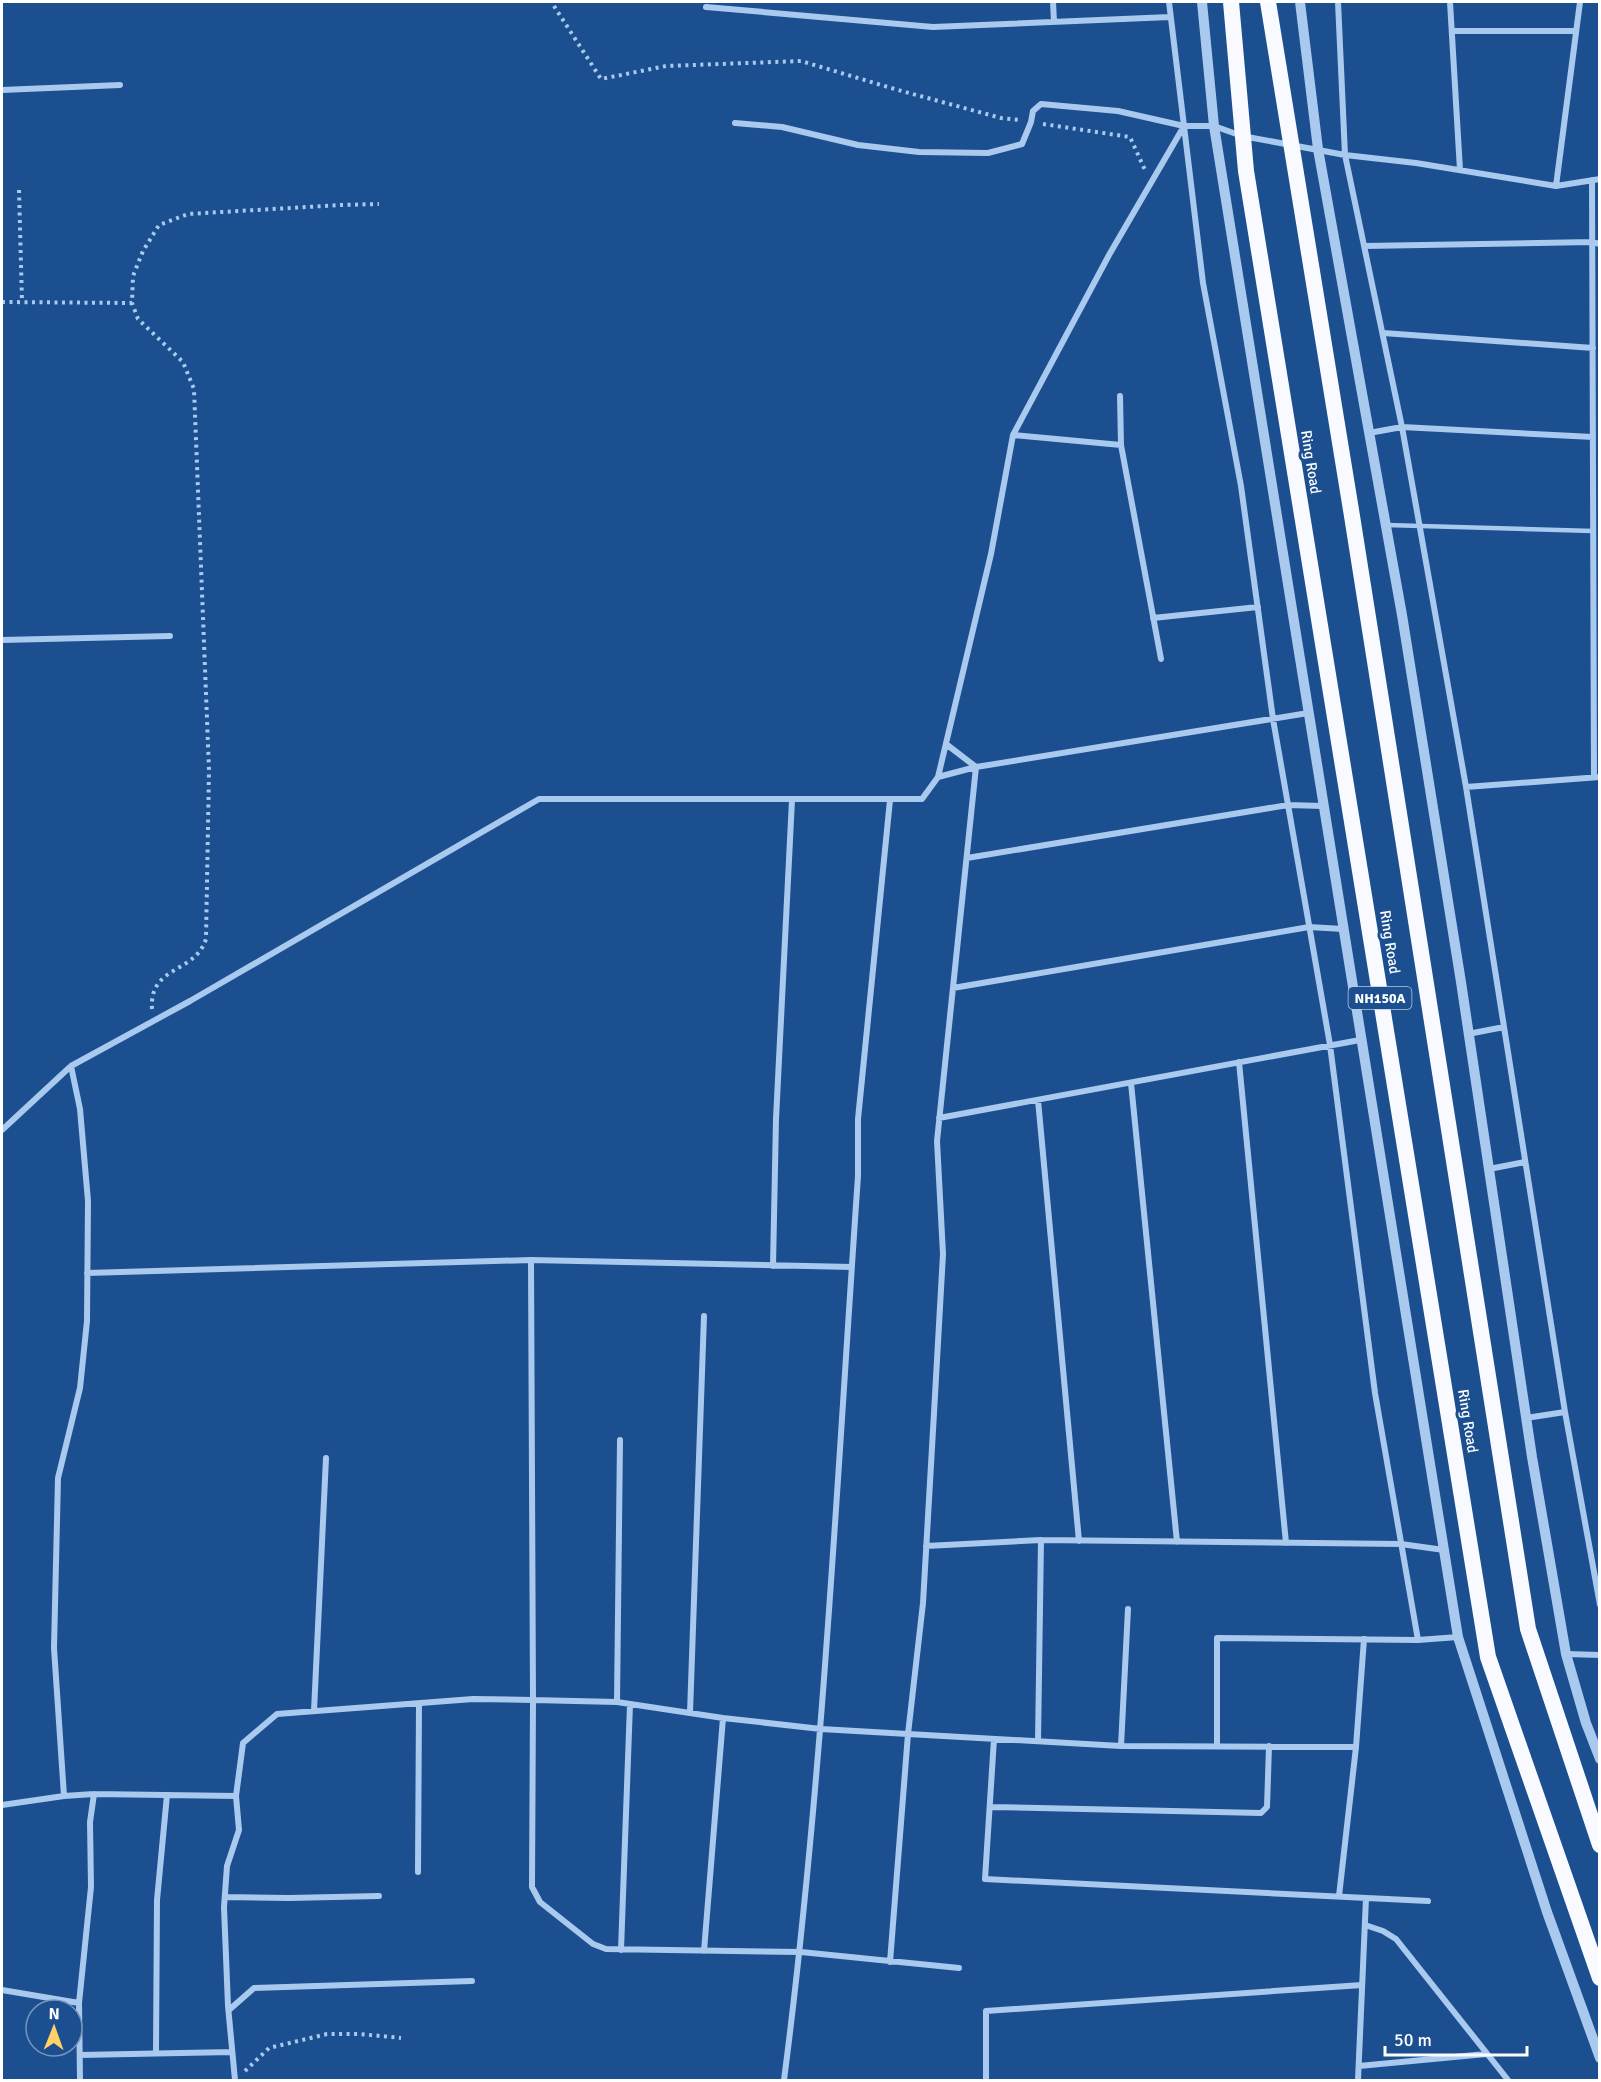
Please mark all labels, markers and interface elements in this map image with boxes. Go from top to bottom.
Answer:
street label: Ring Road [1297,429,1325,495]
street label: Ring Road [1376,909,1404,975]
road number: NH150A [1348,987,1412,1009]
street label: Ring Road [1454,1388,1482,1454]
north arrow [24,1998,84,2058]
text: N [49,2004,60,2024]
scale bar [1385,2019,1528,2057]
text: 50 m [1394,2029,1432,2051]

